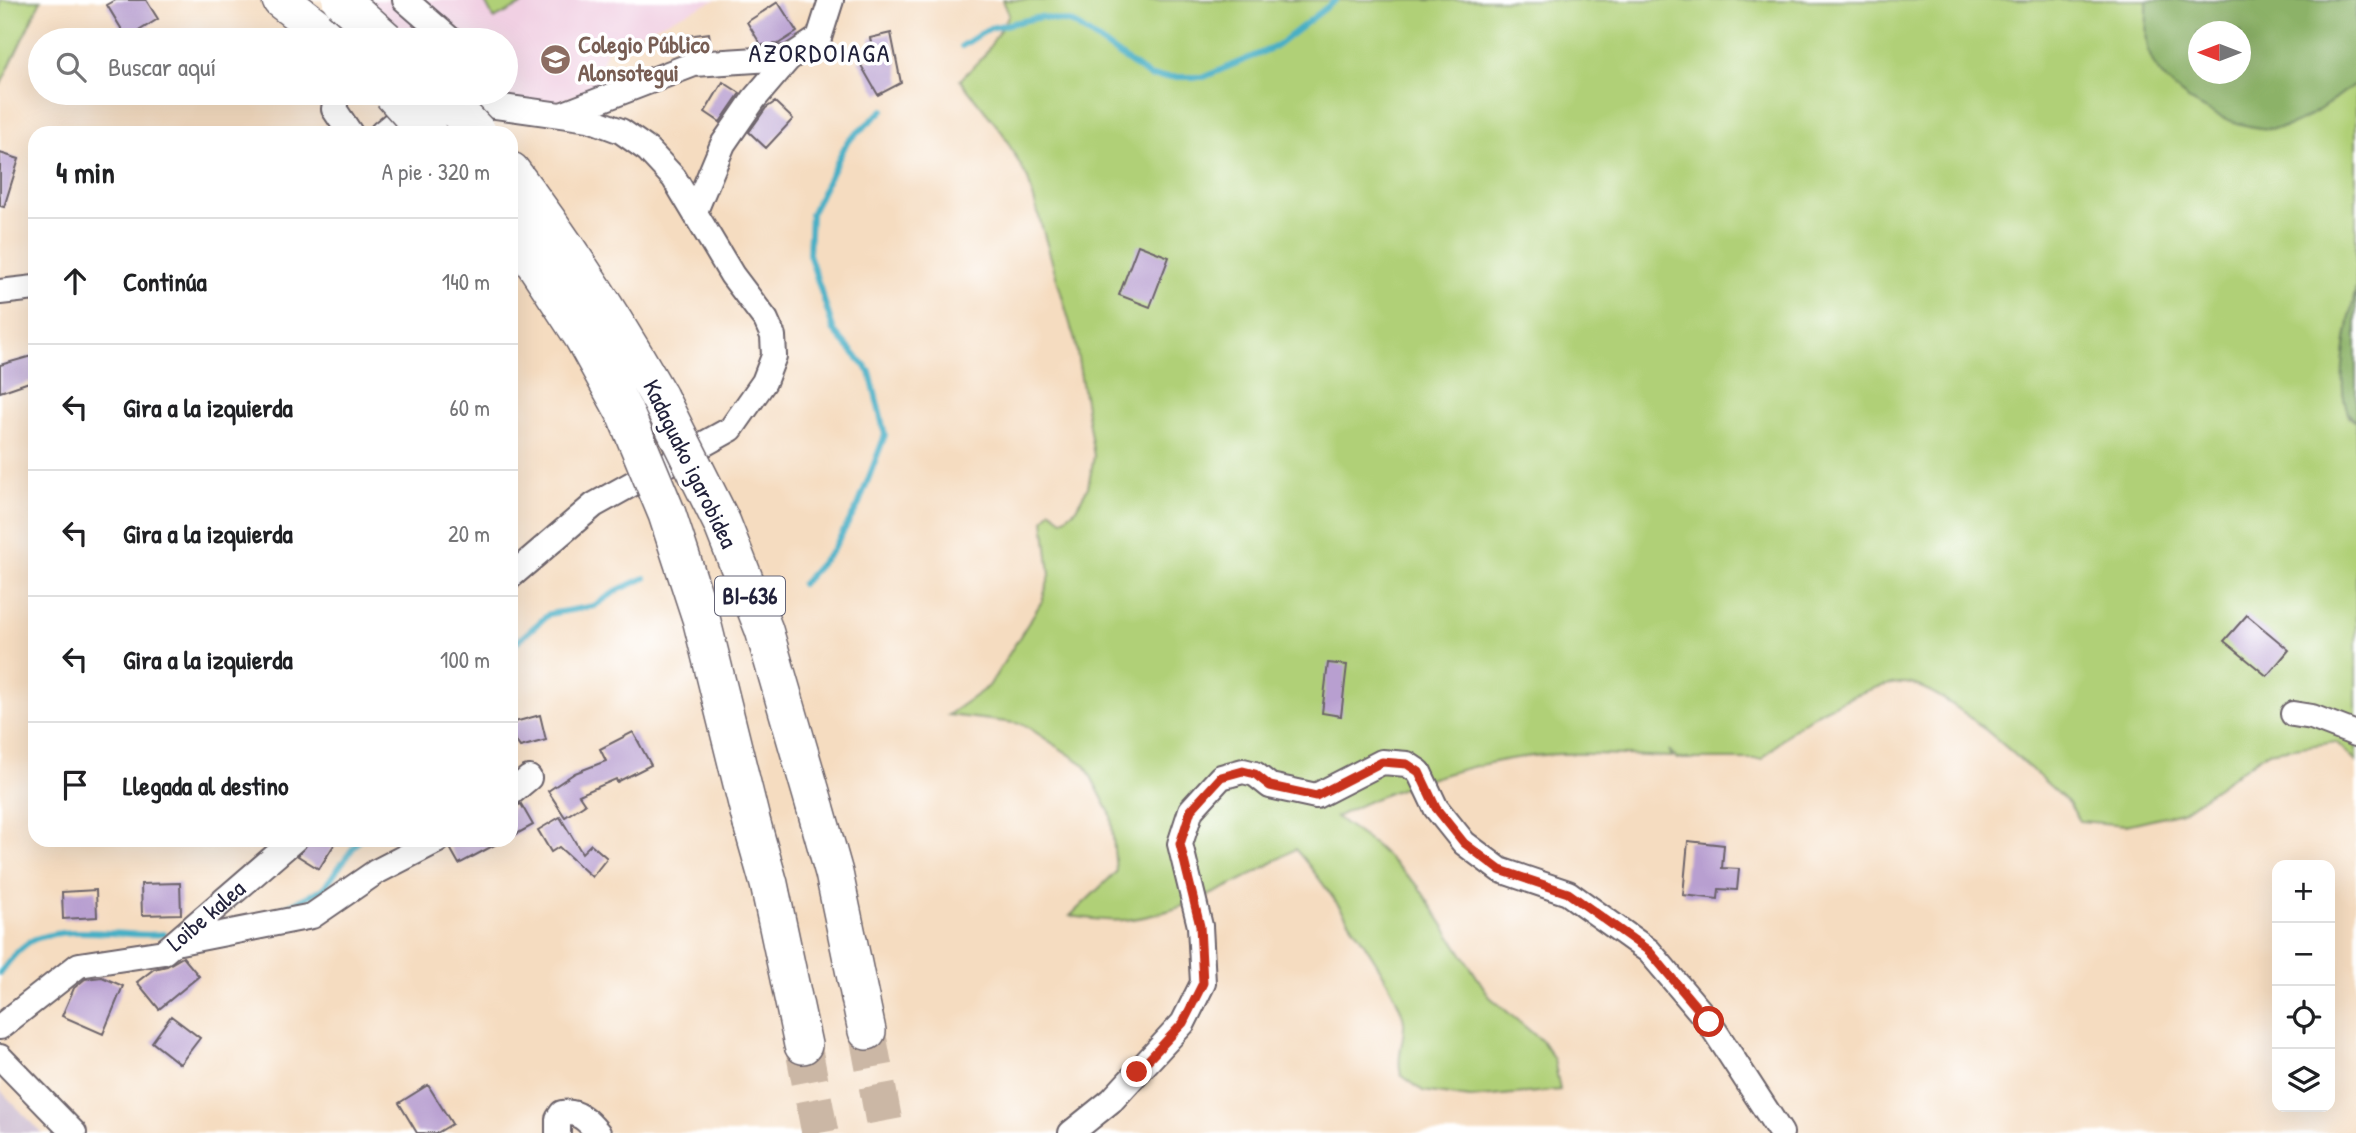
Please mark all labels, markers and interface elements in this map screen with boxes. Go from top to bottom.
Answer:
north arrow [2188,21,2251,84]
search box [28,28,518,105]
place label: Colegio Público Alonsotegui [578,28,710,89]
district label: AZORDOIAGA [749,35,891,70]
school or university icon: Colegio Público Alonsotegui [538,42,572,76]
icon: search [52,48,90,86]
text: Buscar aquí [108,49,216,84]
text: 4 min [56,152,115,192]
text: A pie · 320 m [382,156,490,187]
icon: ahead [56,262,94,300]
text: Continúa [123,264,207,299]
text: 140 m [442,266,490,297]
street label: Kadaguako igarobidea [636,374,746,553]
icon: left [56,388,94,426]
text: Gira a la izquierda [123,390,293,425]
text: 60 m [450,392,490,423]
icon: left [56,514,94,552]
text: Gira a la izquierda [123,516,293,551]
text: 20 m [448,518,490,549]
road number: BI-636 [715,576,785,616]
icon: left [56,640,94,678]
text: Gira a la izquierda [123,642,293,677]
text: 100 m [440,644,490,675]
icon: arrive [56,766,94,804]
text: Llegada al destino [123,768,289,803]
map controls [2272,860,2335,1112]
button: + [2272,860,2335,923]
street label: Loibe kalea [159,872,251,958]
button: − [2272,923,2335,986]
button: locate [2272,986,2335,1049]
route start [1693,1006,1724,1037]
button: layers [2272,1049,2335,1112]
route end [1121,1056,1152,1087]

